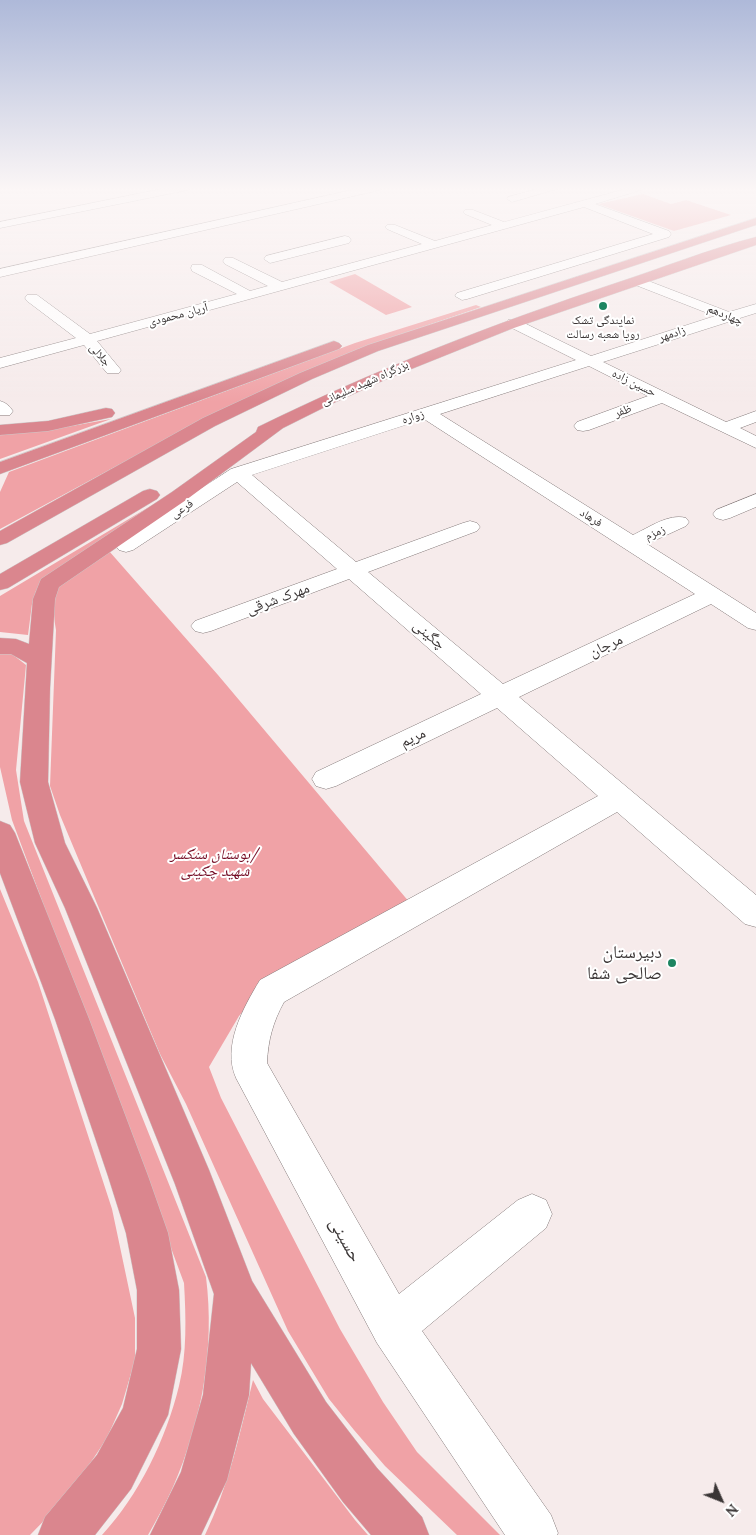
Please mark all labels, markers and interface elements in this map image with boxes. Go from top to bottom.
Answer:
street label: آریان محمودی [147,300,209,330]
marker: نمایندگی تشک رویا شعبه رسالت [597,300,609,312]
street label: چهاردهم [705,301,745,329]
place label: نمایندگی تشک رویا شعبه رسالت [566,314,640,342]
street label: زادمهر [657,323,687,345]
street label: جلالی [86,341,114,369]
street label: بزرگراه شهید سلیمانی [319,357,411,409]
street label: حسین زاده [610,366,658,400]
street label: ظفر [612,401,634,421]
street label: زواره [400,407,426,427]
street label: فرعی [168,496,196,522]
street label: فرهاد [577,506,605,530]
street label: زمزم [643,522,667,544]
street label: مهرک شرقی [244,579,312,619]
street label: چگینی [409,616,449,654]
street label: مرجان [586,630,626,662]
street label: مریم [397,724,429,752]
park label: بوستان سنگسر/ شهید چگینی [170,846,260,881]
place label: دبیرستان صالحی شفا [587,942,662,984]
marker: دبیرستان صالحی شفا [666,957,678,969]
street label: حسینی [324,1214,366,1266]
north arrow [696,1475,746,1525]
text: N [722,1500,742,1521]

